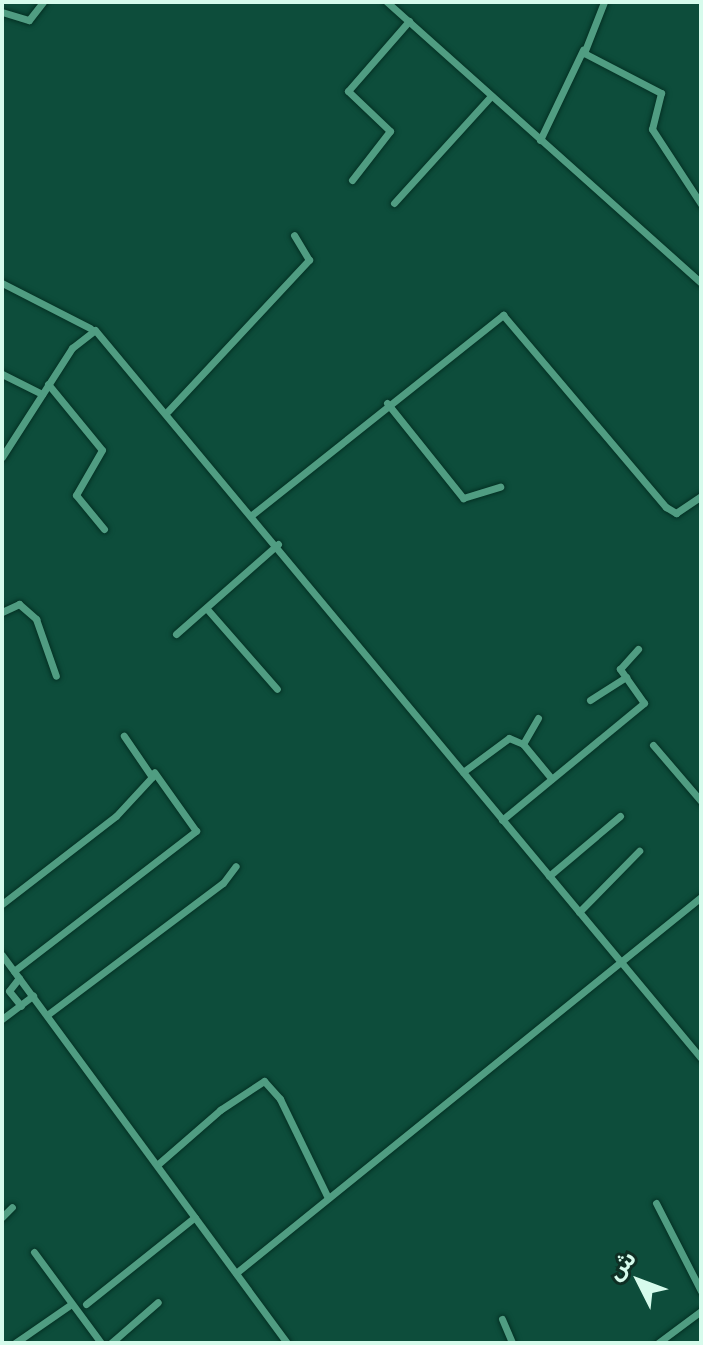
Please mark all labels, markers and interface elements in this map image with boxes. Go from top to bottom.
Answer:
north arrow [599,1241,679,1321]
text: ش [601,1244,642,1286]

